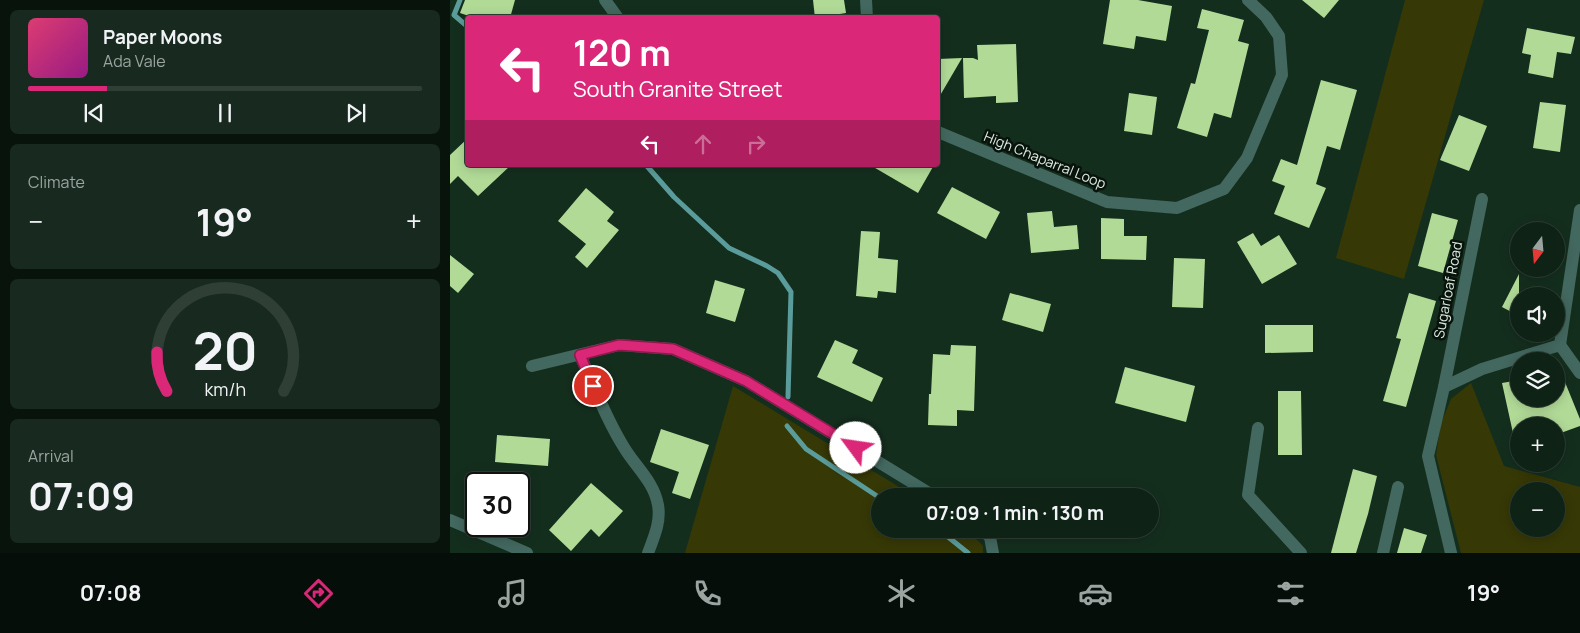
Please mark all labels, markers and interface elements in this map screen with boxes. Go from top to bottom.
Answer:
text: Paper Moons [103,24,222,50]
text: 120 m [573,29,671,77]
icon: left [490,35,555,100]
text: Ada Vale [103,50,166,72]
text: South Granite Street [573,74,783,104]
icon: previous [80,99,108,127]
icon: pause [211,99,239,127]
icon: next [342,99,370,127]
street label: High Chaparral Loop [981,126,1109,193]
icon: left [636,130,664,158]
icon: ahead [689,130,717,158]
icon: right [742,130,770,158]
text: Climate [28,171,85,193]
text: 19° [196,195,253,247]
text: − [28,202,43,240]
text: + [406,202,422,240]
north arrow [1510,222,1565,278]
map controls [1510,222,1565,537]
street label: Sugarloaf Road [1429,240,1466,340]
button: sound [1510,287,1565,342]
text: 20 [192,315,258,386]
button: layers [1510,352,1565,407]
pin [572,365,614,407]
icon: arrive [579,372,607,400]
text: km/h [204,377,246,401]
button: + [1510,417,1565,472]
position arrow [829,421,881,473]
text: Arrival [28,445,74,467]
text: 07:09 [28,469,135,521]
speed limit sign: 30 [465,472,530,537]
button: − [1510,482,1565,537]
text: 07:09 · 1 min · 130 m [926,500,1104,526]
icon: directions [301,576,336,611]
icon: music [495,576,530,611]
icon: phone [690,576,725,611]
icon: climate [884,576,919,611]
icon: car [1078,576,1113,611]
icon: filters [1273,576,1308,611]
text: 07:08 [80,578,141,608]
text: 19° [1467,578,1500,608]

